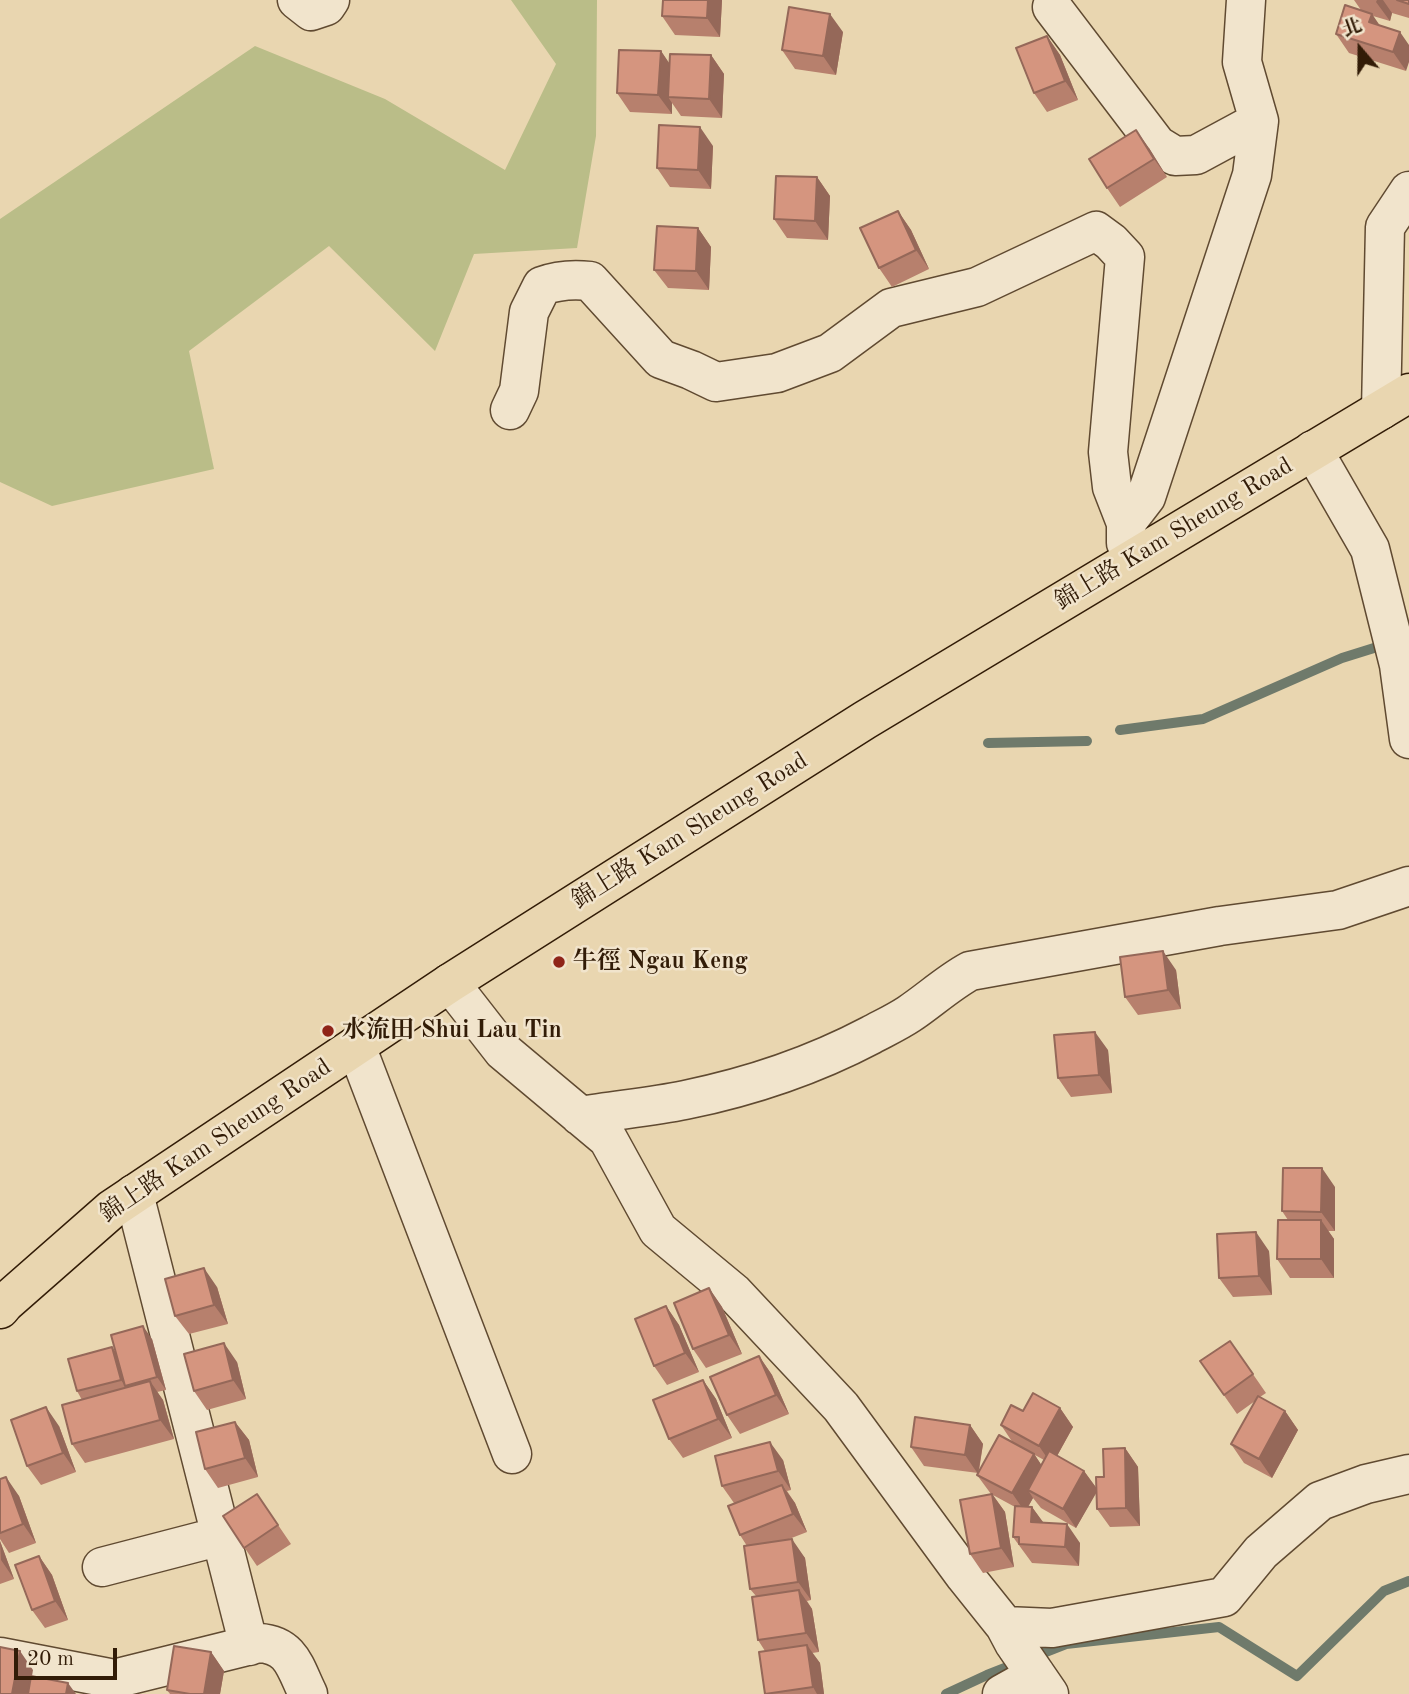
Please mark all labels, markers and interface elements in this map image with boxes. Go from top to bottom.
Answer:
north arrow [1325,14,1395,84]
text: 北 [1340,17,1365,41]
street label: 錦上路 Kam Sheung Road [1050,452,1298,616]
street label: 錦上路 Kam Sheung Road [567,747,813,915]
place label: 牛徑 Ngau Keng [573,948,748,976]
marker: 牛徑 Ngau Keng [551,954,567,970]
place label: 水流田 Shui Lau Tin [342,1017,562,1045]
marker: 水流田 Shui Lau Tin [320,1023,336,1039]
street label: 錦上路 Kam Sheung Road [95,1053,337,1229]
scale bar [18,1634,121,1678]
text: 20 m [27,1649,74,1670]

